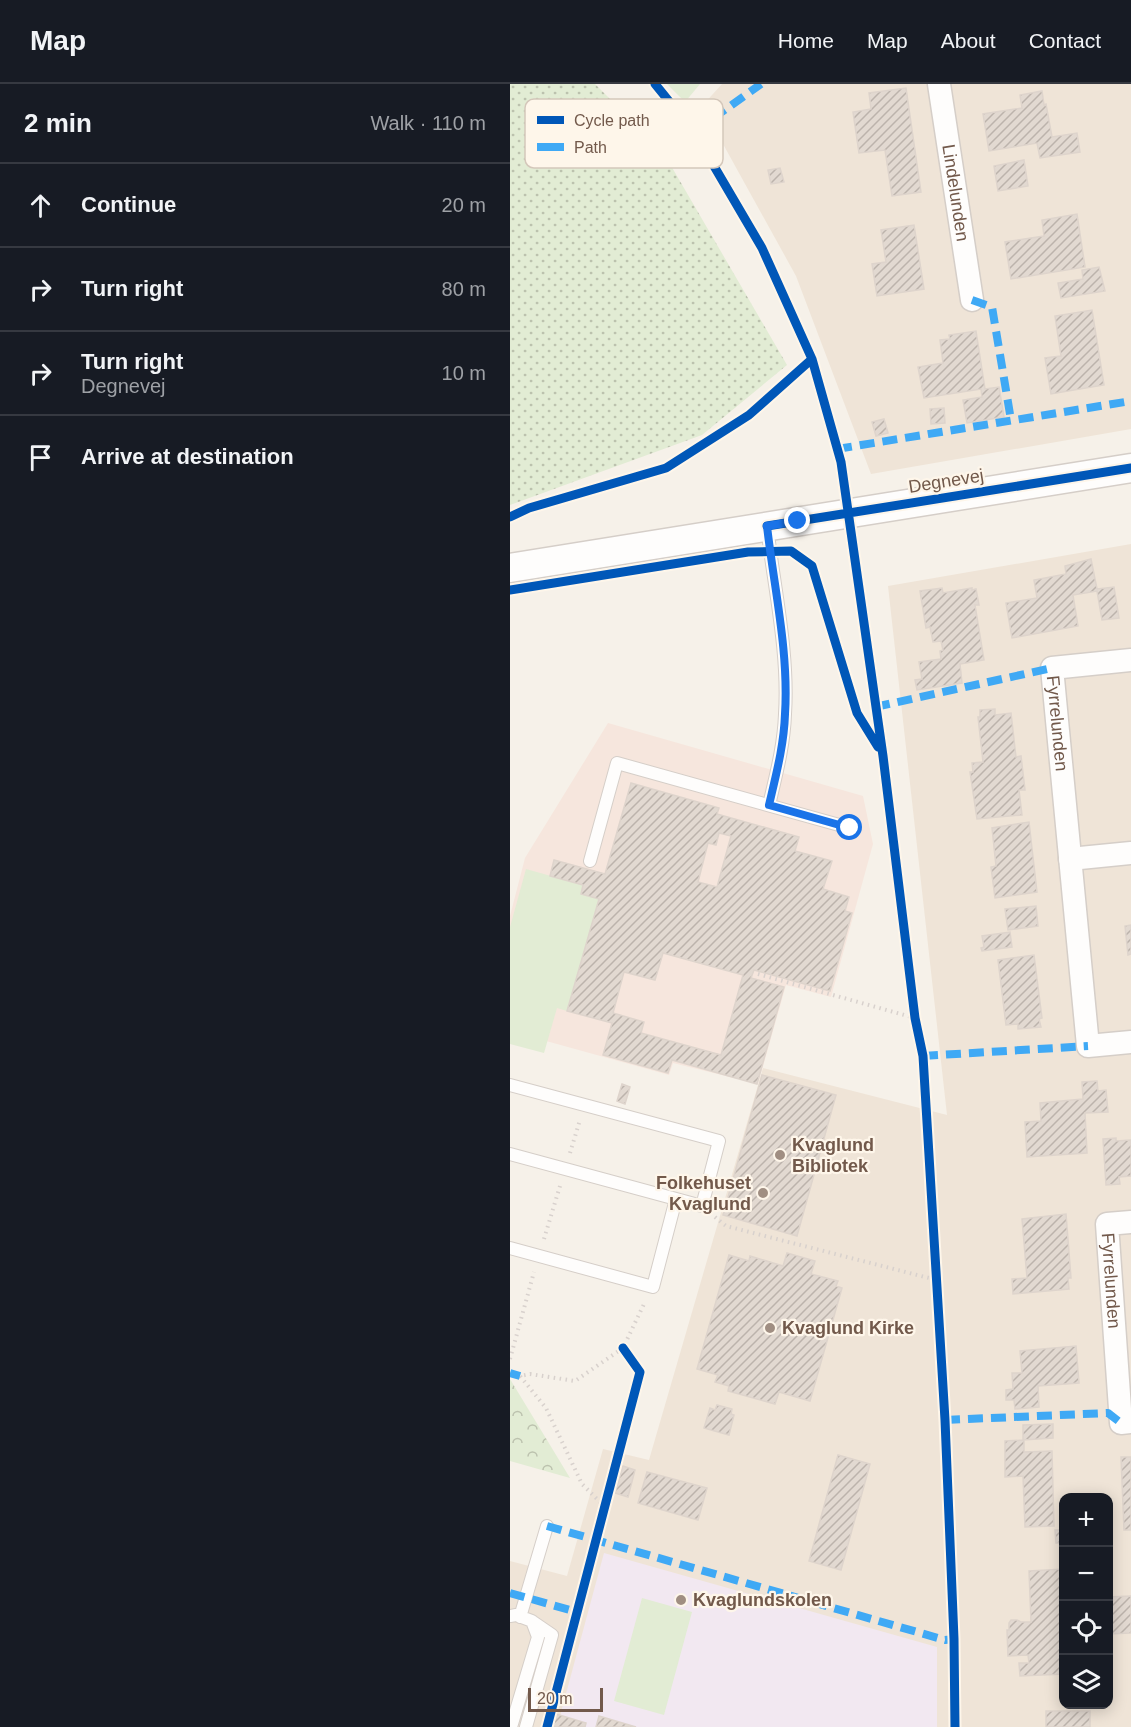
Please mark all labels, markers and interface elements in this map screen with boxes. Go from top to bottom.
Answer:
text: Map [30,25,86,56]
text: Home [778,29,834,52]
text: Map [867,29,908,52]
text: About [941,29,996,52]
text: Contact [1029,29,1101,52]
legend [525,99,723,168]
text: 2 min [24,108,92,138]
text: Walk · 110 m [370,112,486,134]
text: Cycle path [574,112,650,129]
text: Path [574,139,607,156]
street label: Lindelunden [938,143,973,243]
icon: ahead [24,189,57,222]
text: Continue [81,192,176,217]
text: 20 m [442,194,486,216]
icon: right [24,273,57,306]
text: Turn right [81,276,183,301]
text: 80 m [442,278,486,300]
text: Turn right [81,349,183,374]
icon: right [24,357,57,390]
text: 10 m [442,362,486,384]
text: Degnevej [81,375,166,397]
icon: arrive [24,441,57,474]
text: Arrive at destination [81,444,294,469]
street label: Degnevej [907,465,985,497]
route end [784,507,810,533]
street label: Fyrrelunden [1043,675,1072,772]
route start [836,814,862,840]
place label: Kvaglund Bibliotek [792,1135,874,1176]
marker: Kvaglund Bibliotek [773,1148,787,1162]
place label: Folkehuset Kvaglund [656,1173,751,1214]
marker: Folkehuset Kvaglund [756,1186,770,1200]
street label: Fyrrelunden [1098,1232,1124,1329]
place label: Kvaglund Kirke [782,1318,914,1338]
marker: Kvaglund Kirke [763,1321,777,1335]
map controls [1059,1493,1113,1709]
button: + [1059,1493,1113,1547]
button: − [1059,1547,1113,1601]
place label: Kvaglundskolen [693,1590,832,1610]
marker: Kvaglundskolen [674,1593,688,1607]
button: locate [1059,1601,1113,1655]
button: layers [1059,1655,1113,1709]
scale bar [528,1685,603,1712]
text: 20 m [537,1690,573,1707]

